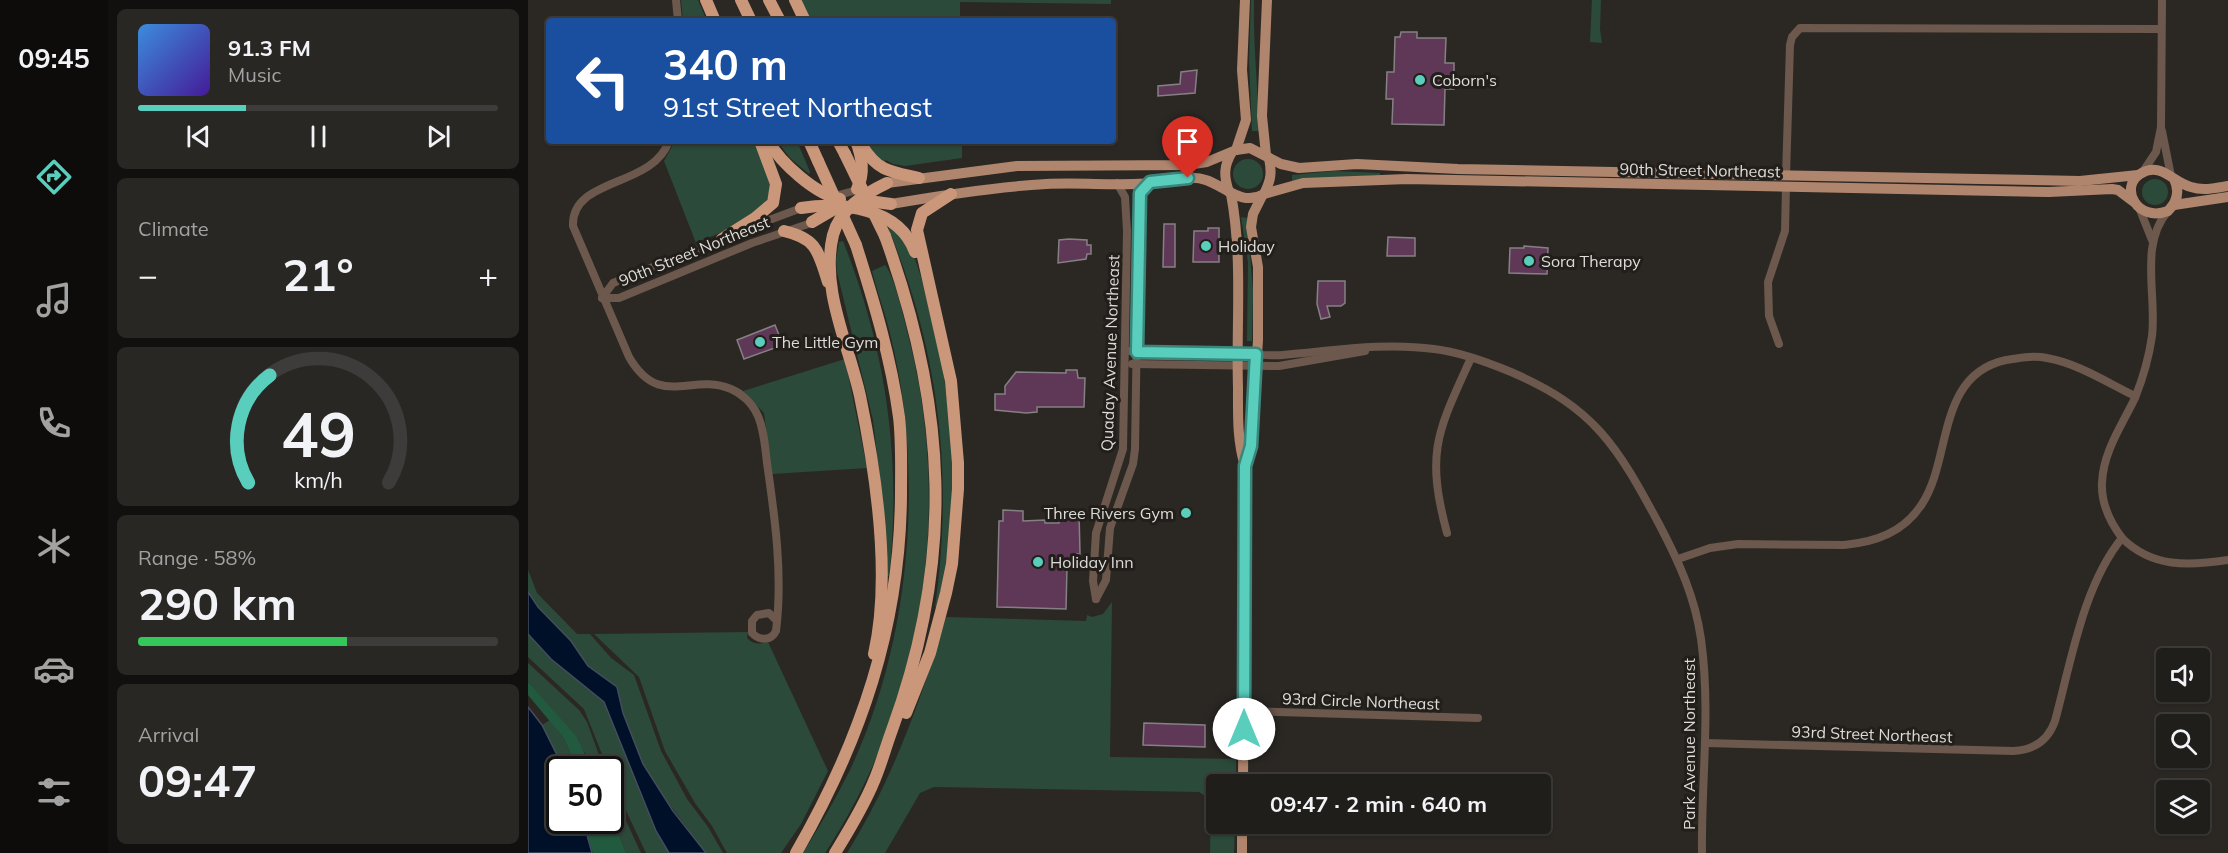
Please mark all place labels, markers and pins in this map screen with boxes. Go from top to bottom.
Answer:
place label: Coborn's [1432,70,1497,90]
marker: Coborn's [1413,73,1427,87]
pin [1162,116,1213,178]
place label: Holiday [1218,236,1275,256]
marker: Holiday [1199,239,1213,253]
place label: Sora Therapy [1541,251,1641,271]
marker: Sora Therapy [1522,254,1536,268]
place label: The Little Gym [772,332,878,352]
marker: The Little Gym [753,335,767,349]
place label: Three Rivers Gym [1044,503,1174,523]
marker: Three Rivers Gym [1179,506,1193,520]
place label: Holiday Inn [1050,552,1134,572]
marker: Holiday Inn [1031,555,1045,569]

